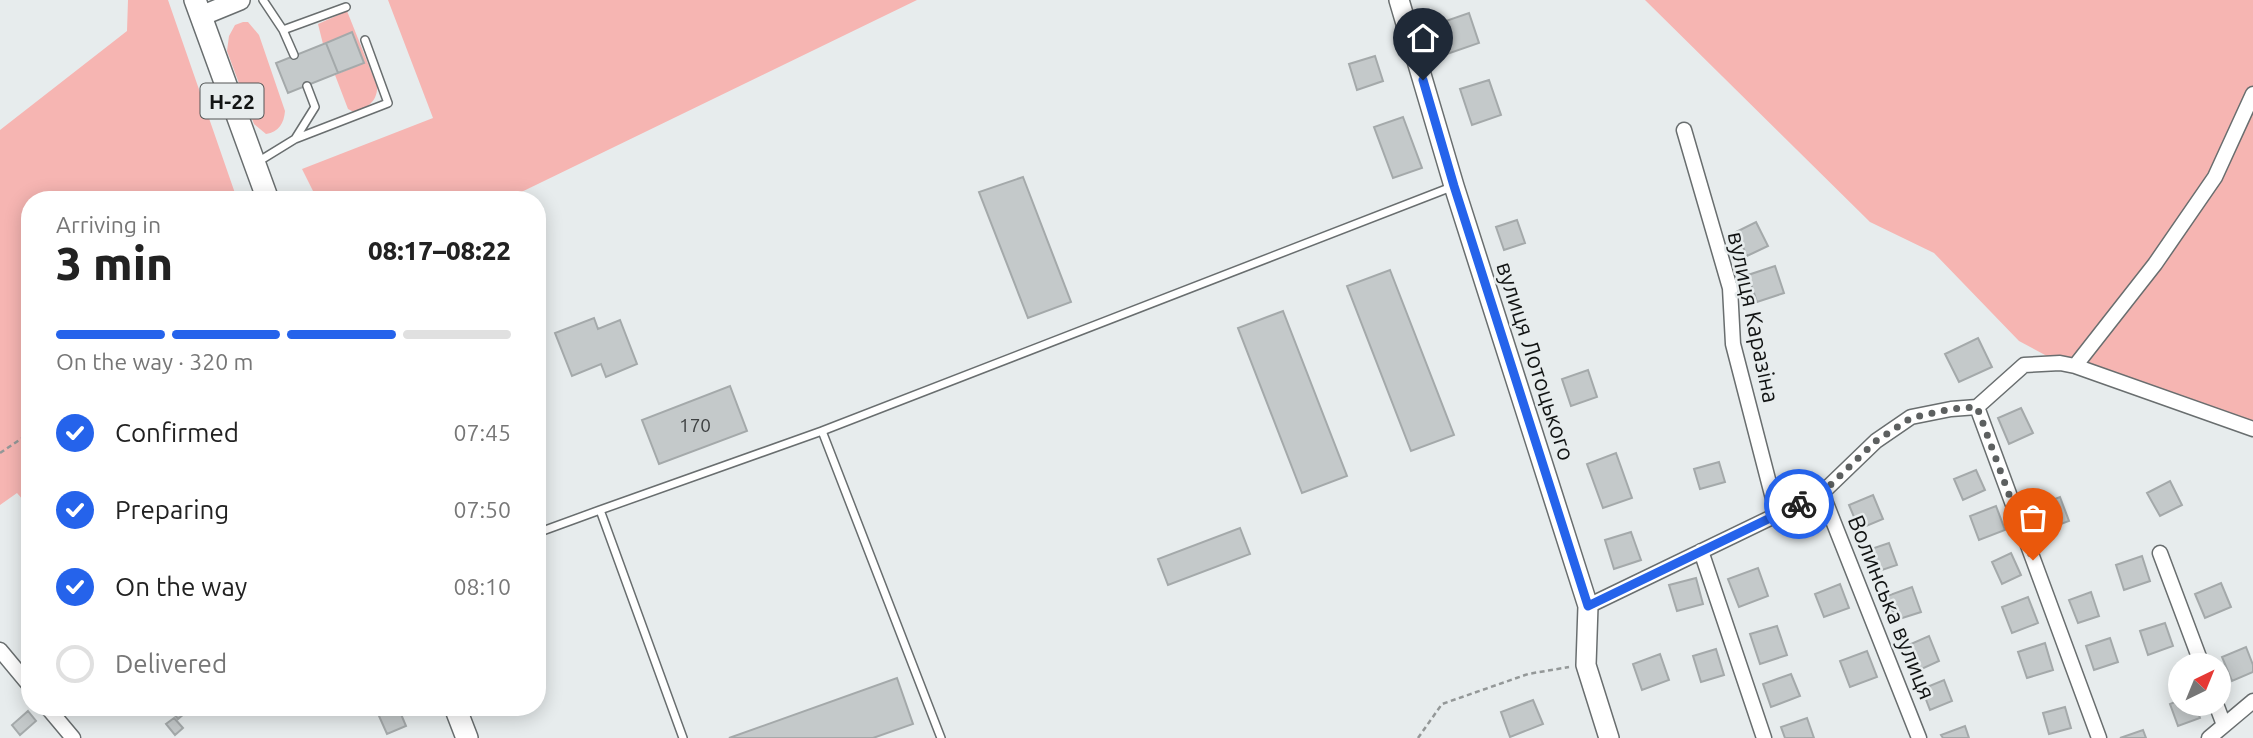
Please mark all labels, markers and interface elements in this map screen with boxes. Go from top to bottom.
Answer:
pin [1393,8,1453,80]
icon: home [1404,19,1442,57]
road number: Н-22 [201,84,264,119]
text: Arriving in [56,212,161,237]
street label: вулиця Каразіна [1724,229,1784,405]
text: 08:17–08:22 [368,236,511,265]
text: 3 min [56,237,173,289]
street label: вулиця Лотоцького [1492,259,1580,463]
text: On the way · 320 m [56,349,253,374]
icon: check [56,414,94,452]
house number: 170 [679,414,711,436]
text: Confirmed [115,418,239,447]
text: 07:45 [453,420,511,445]
courier [1764,469,1834,539]
icon: bike [1780,485,1818,523]
pin [2003,488,2063,560]
icon: check [56,491,94,529]
text: Preparing [115,495,229,524]
text: 07:50 [453,497,511,522]
icon: bag [2014,499,2052,537]
street label: Волинська вулиця [1844,511,1940,703]
icon: check [56,568,94,606]
text: On the way [115,572,247,601]
text: 08:10 [453,574,511,599]
text: Delivered [115,649,227,678]
north arrow [2168,653,2231,716]
map controls [2168,653,2231,716]

